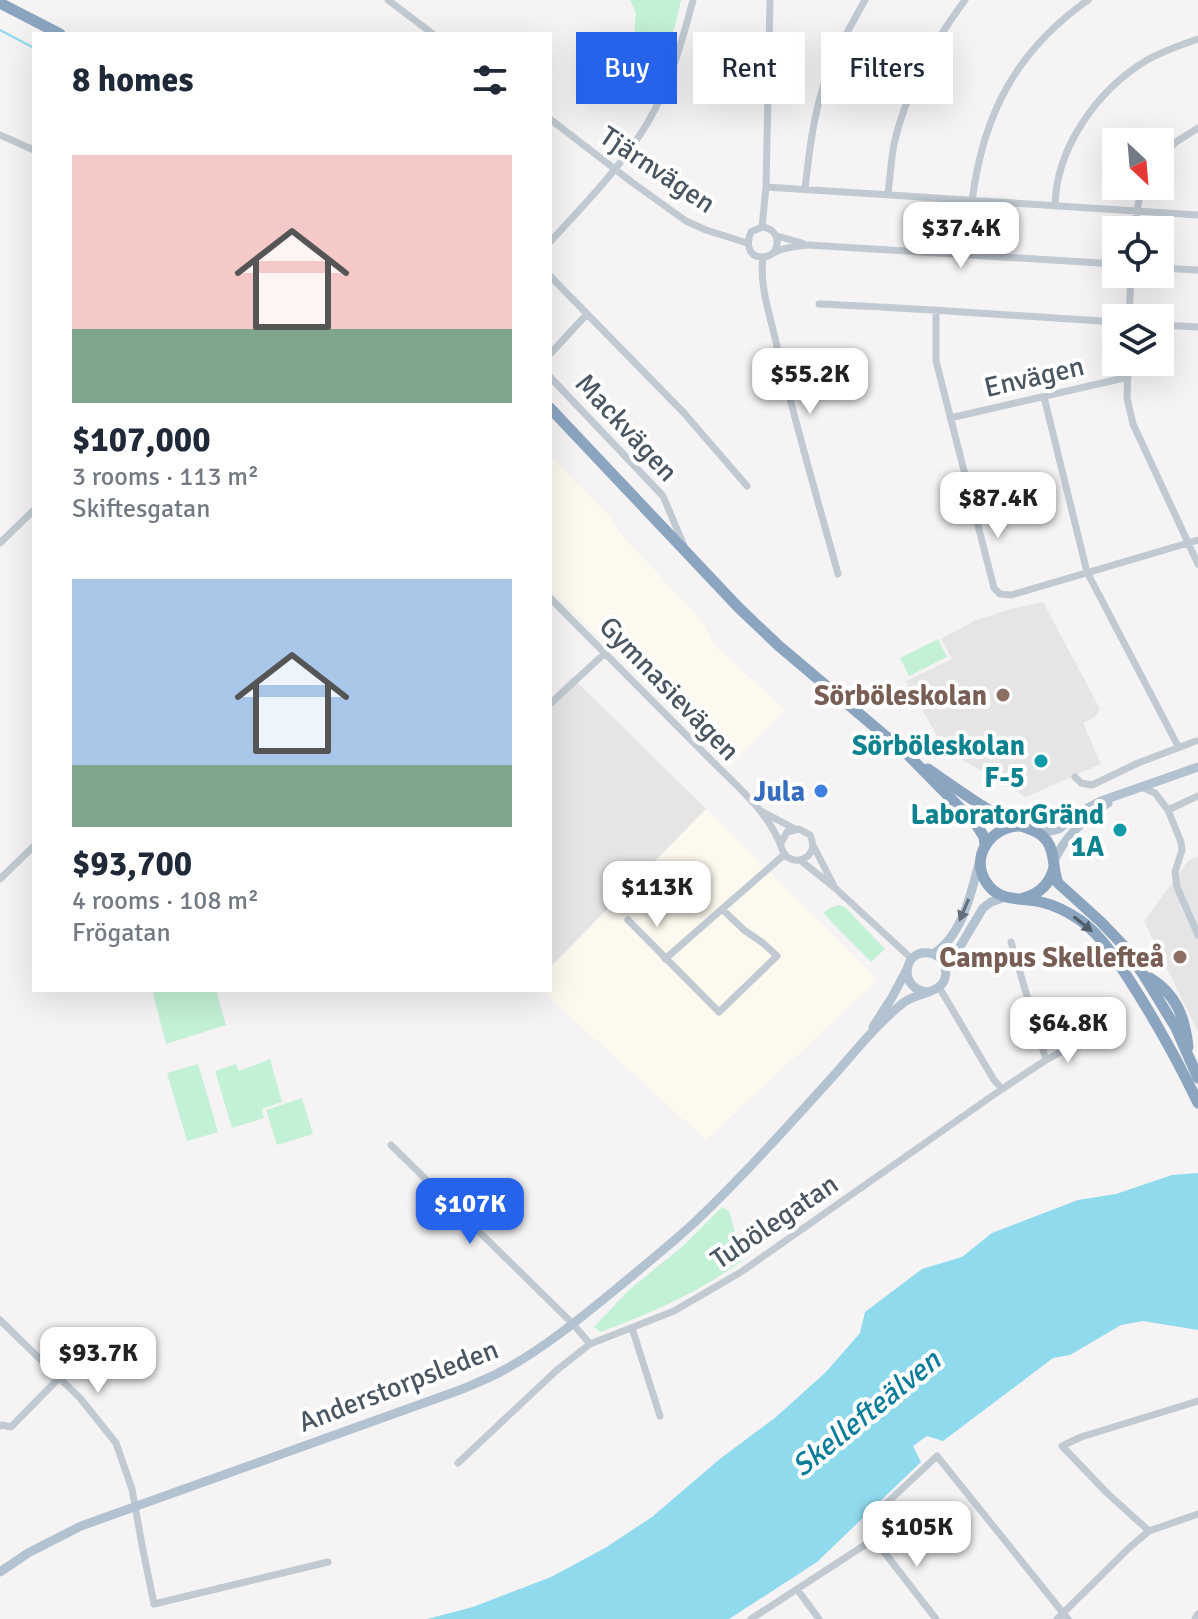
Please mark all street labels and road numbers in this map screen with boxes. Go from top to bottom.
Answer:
street label: Tjärnvägen [593,119,722,221]
street label: Envägen [981,349,1088,405]
street label: Mackvägen [568,367,685,489]
street label: Gymnasievägen [592,610,747,768]
street label: Tubölegatan [705,1167,845,1277]
street label: Anderstorpsleden [294,1332,503,1440]

